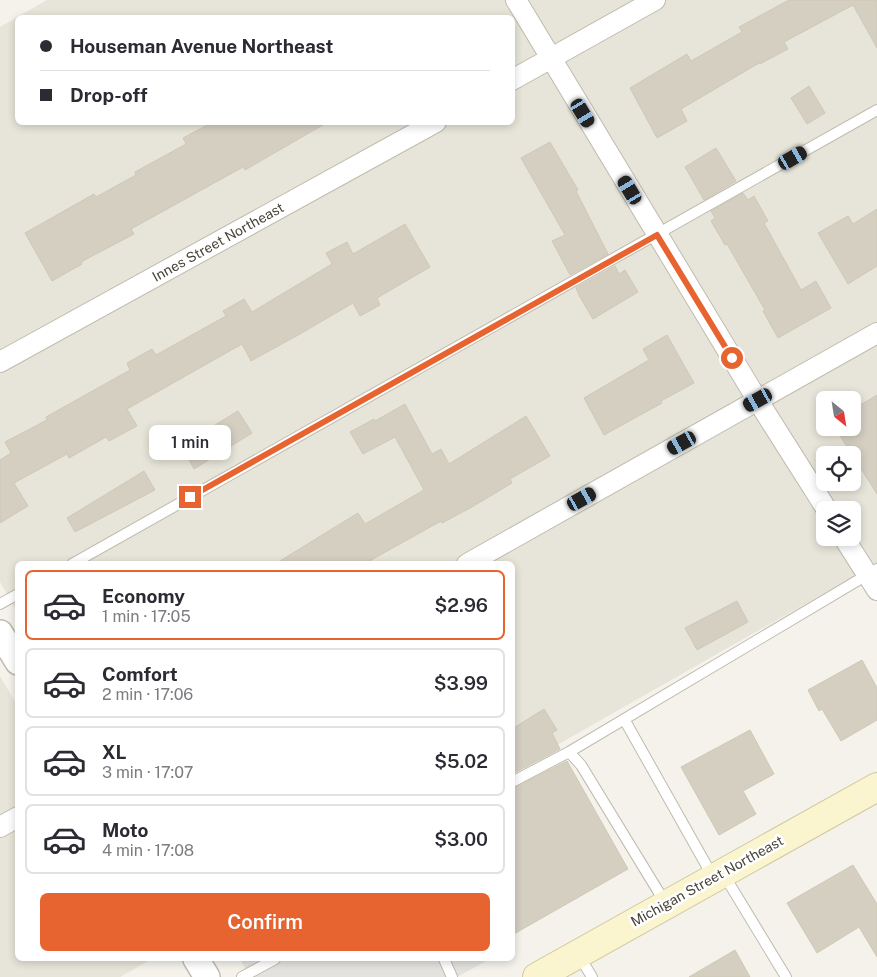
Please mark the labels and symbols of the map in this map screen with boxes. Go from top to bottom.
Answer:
car [568,96,597,130]
car [776,144,809,172]
car [615,173,644,207]
street label: Innes Street Northeast [149,199,287,285]
route start [721,347,743,369]
car [741,386,774,414]
north arrow [816,391,861,436]
callout: 1 min [149,424,231,460]
car [665,429,698,457]
car [565,485,598,513]
route end [179,486,201,508]
street label: Michigan Street Northeast [628,832,786,930]

